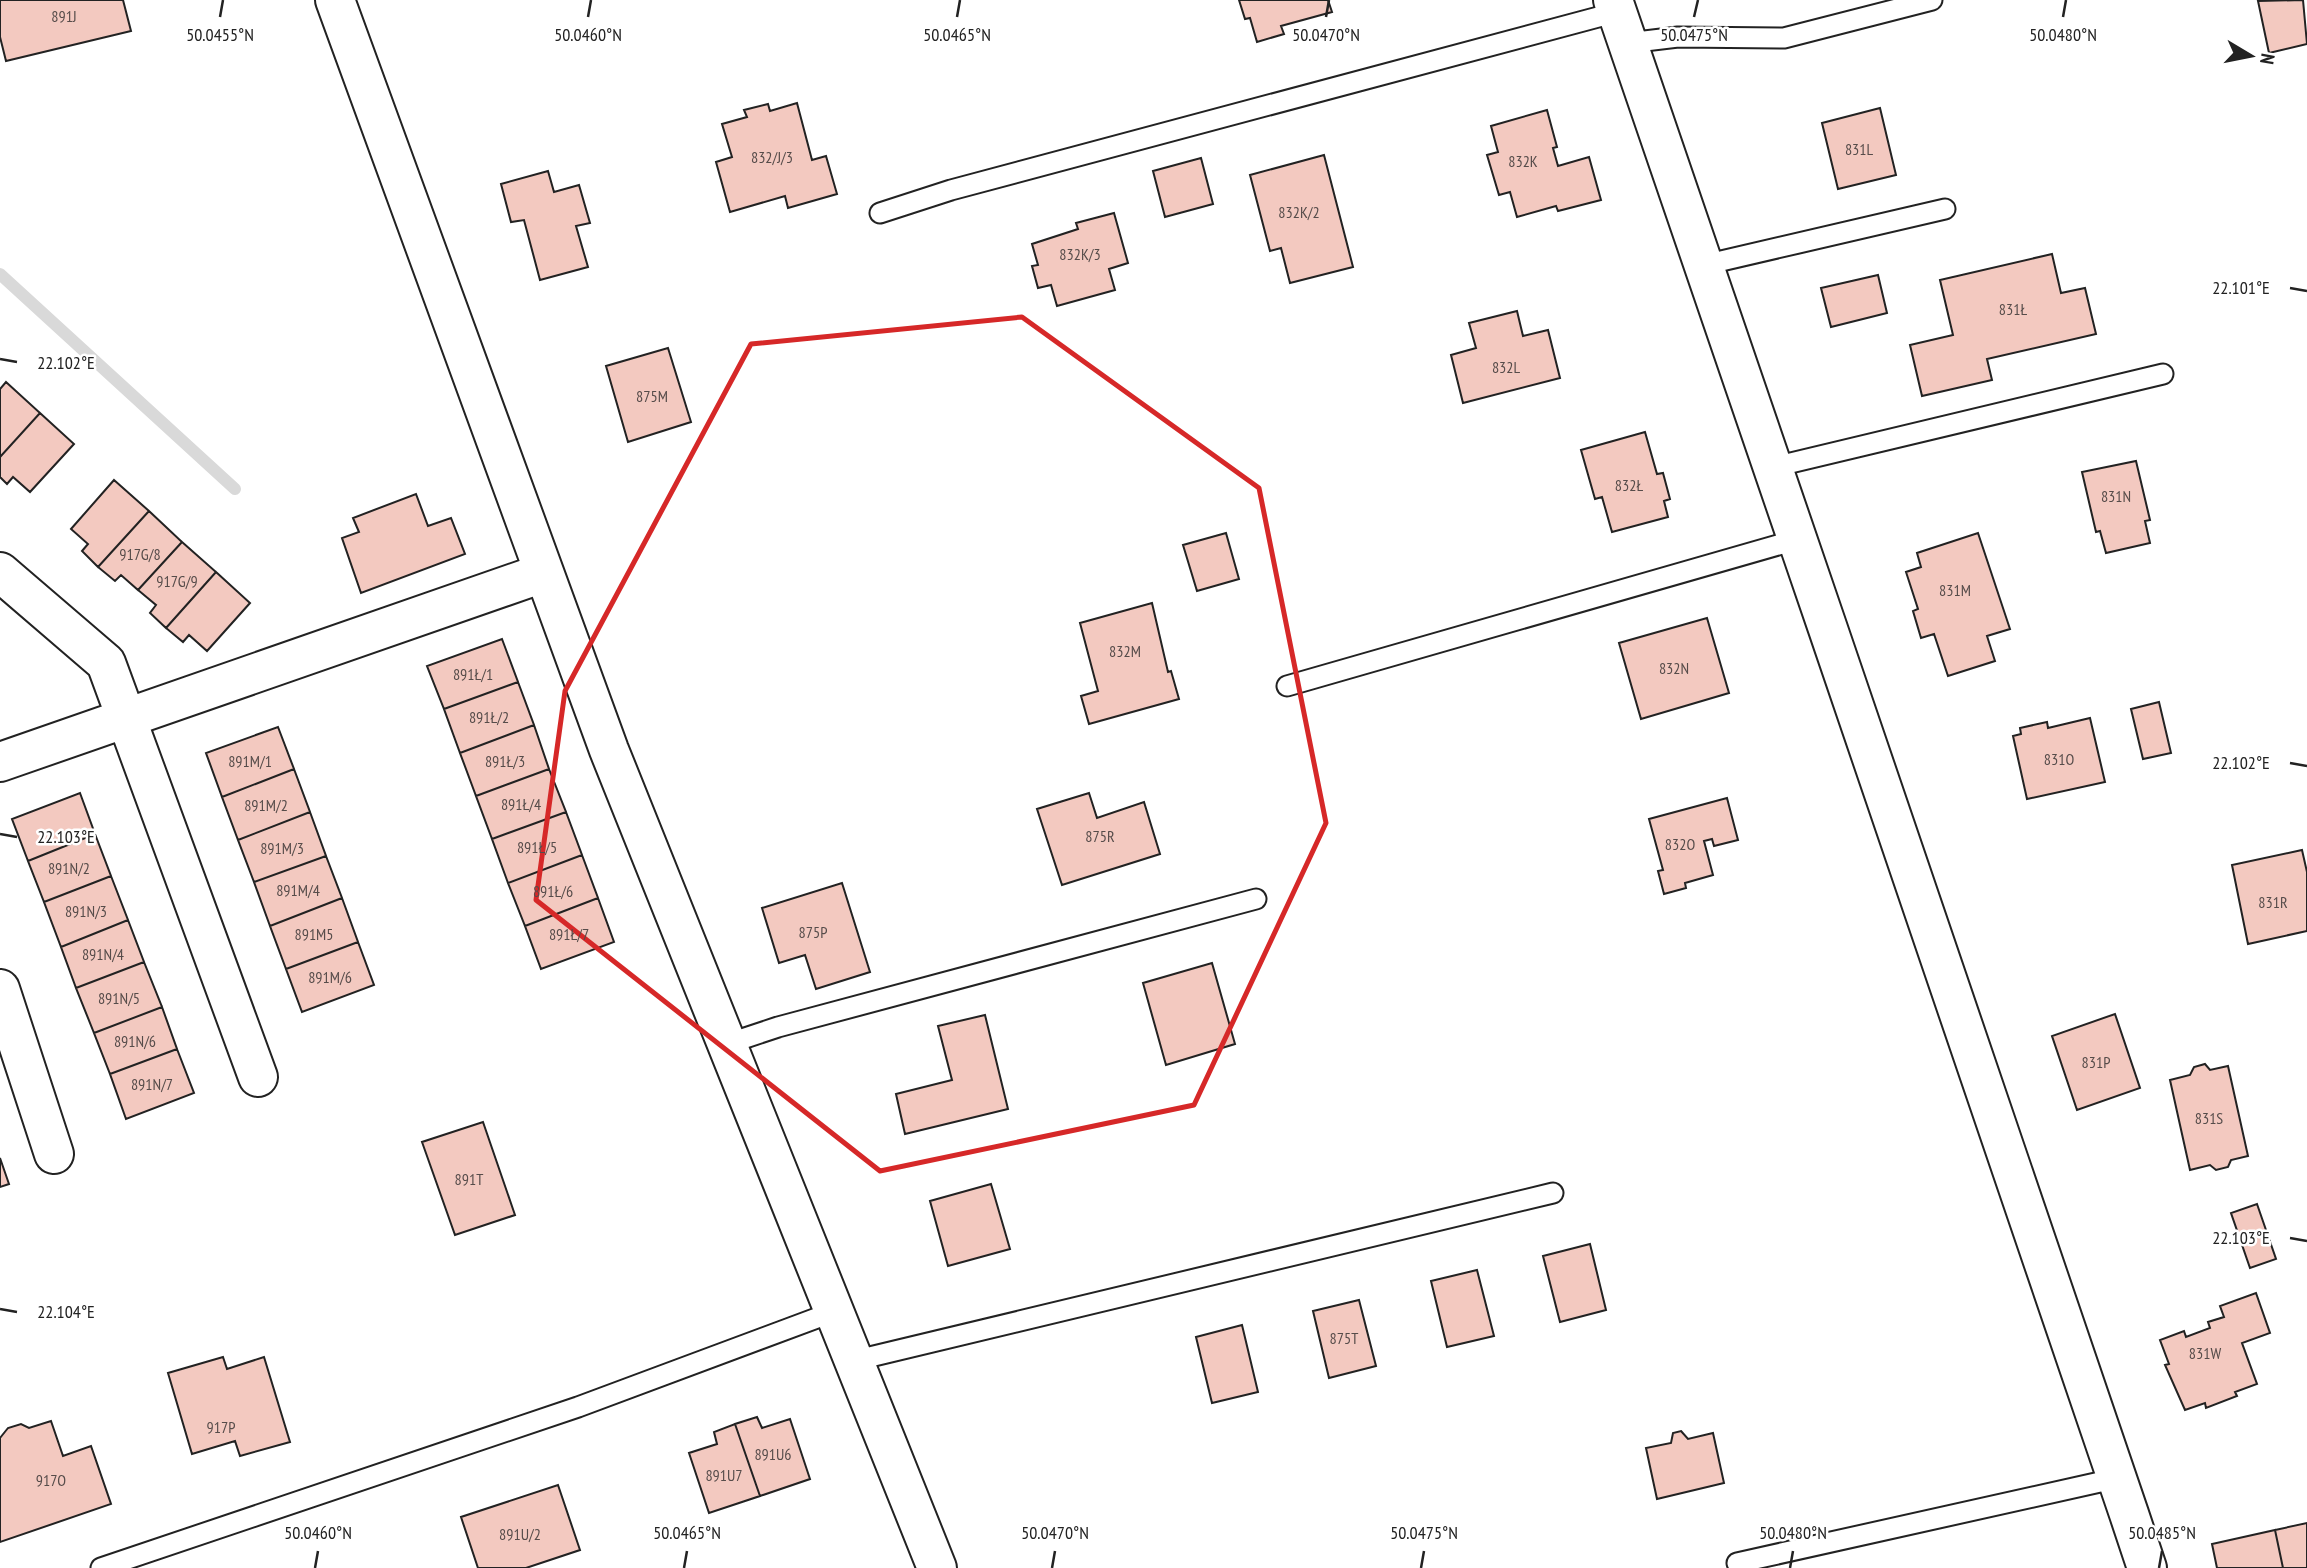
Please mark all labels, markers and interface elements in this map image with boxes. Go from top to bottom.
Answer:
house number: 891J [51,6,77,26]
north arrow [2216,21,2286,91]
text: 50.0455°N [186,23,254,46]
text: 50.0460°N [554,23,622,46]
text: 50.0465°N [923,23,991,46]
text: 50.0470°N [1292,23,1360,46]
text: 50.0475°N [1660,23,1728,46]
text: 50.0480°N [2029,23,2097,46]
text: N [2255,52,2280,66]
house number: 831L [1845,139,1873,159]
house number: 832/J/3 [751,147,793,167]
house number: 832K [1508,151,1538,171]
house number: 832K/2 [1278,202,1320,222]
house number: 832K/3 [1059,244,1101,264]
text: 22.101°E [2212,276,2270,299]
house number: 831Ł [1999,299,2027,319]
text: 22.102°E [37,351,95,374]
house number: 832L [1492,357,1520,377]
house number: 875M [636,386,668,406]
house number: 832Ł [1615,475,1643,495]
house number: 831N [2101,486,2131,506]
house number: 917G/8 [119,544,161,564]
house number: 917G/9 [156,571,198,591]
house number: 831M [1939,580,1971,600]
house number: 832M [1109,641,1141,661]
house number: 832N [1659,658,1689,678]
house number: 891Ł/1 [453,664,493,684]
house number: 891Ł/2 [469,707,509,727]
house number: 831O [2044,749,2074,769]
house number: 891M/1 [228,751,272,771]
house number: 891Ł/3 [485,751,525,771]
text: 22.102°E [2212,751,2270,774]
house number: 891Ł/4 [501,794,541,814]
house number: 891M/2 [244,795,288,815]
text: 22.103°E [37,825,95,848]
house number: 875R [1085,826,1115,846]
house number: 832O [1665,834,1695,854]
house number: 891Ł/5 [517,837,557,857]
house number: 891M/3 [260,838,304,858]
house number: 891N/2 [48,858,90,878]
house number: 891M/4 [276,880,320,900]
house number: 891Ł/6 [533,881,573,901]
house number: 831R [2258,892,2288,912]
house number: 891N/3 [65,901,107,921]
house number: 875P [799,922,827,942]
house number: 891M5 [295,924,334,944]
house number: 891Ł/7 [549,924,589,944]
house number: 891N/4 [82,944,124,964]
house number: 891M/6 [308,967,352,987]
house number: 891N/5 [98,988,140,1008]
house number: 891N/6 [114,1031,156,1051]
house number: 831P [2082,1052,2110,1072]
house number: 891N/7 [131,1074,173,1094]
house number: 831S [2195,1108,2223,1128]
house number: 891T [455,1169,483,1189]
text: 22.103°E [2212,1226,2270,1249]
text: 22.104°E [37,1300,95,1323]
house number: 875T [1330,1328,1358,1348]
house number: 831W [2189,1343,2221,1363]
house number: 917P [207,1417,235,1437]
house number: 891U6 [754,1444,792,1464]
house number: 891U7 [705,1465,743,1485]
house number: 917O [36,1470,66,1490]
text: 50.0460°N [284,1521,352,1544]
text: 50.0465°N [653,1521,721,1544]
text: 50.0470°N [1021,1521,1089,1544]
text: 50.0475°N [1390,1521,1458,1544]
text: 50.0480°N [1759,1521,1827,1544]
text: 50.0485°N [2128,1521,2196,1544]
house number: 891U/2 [499,1524,541,1544]

